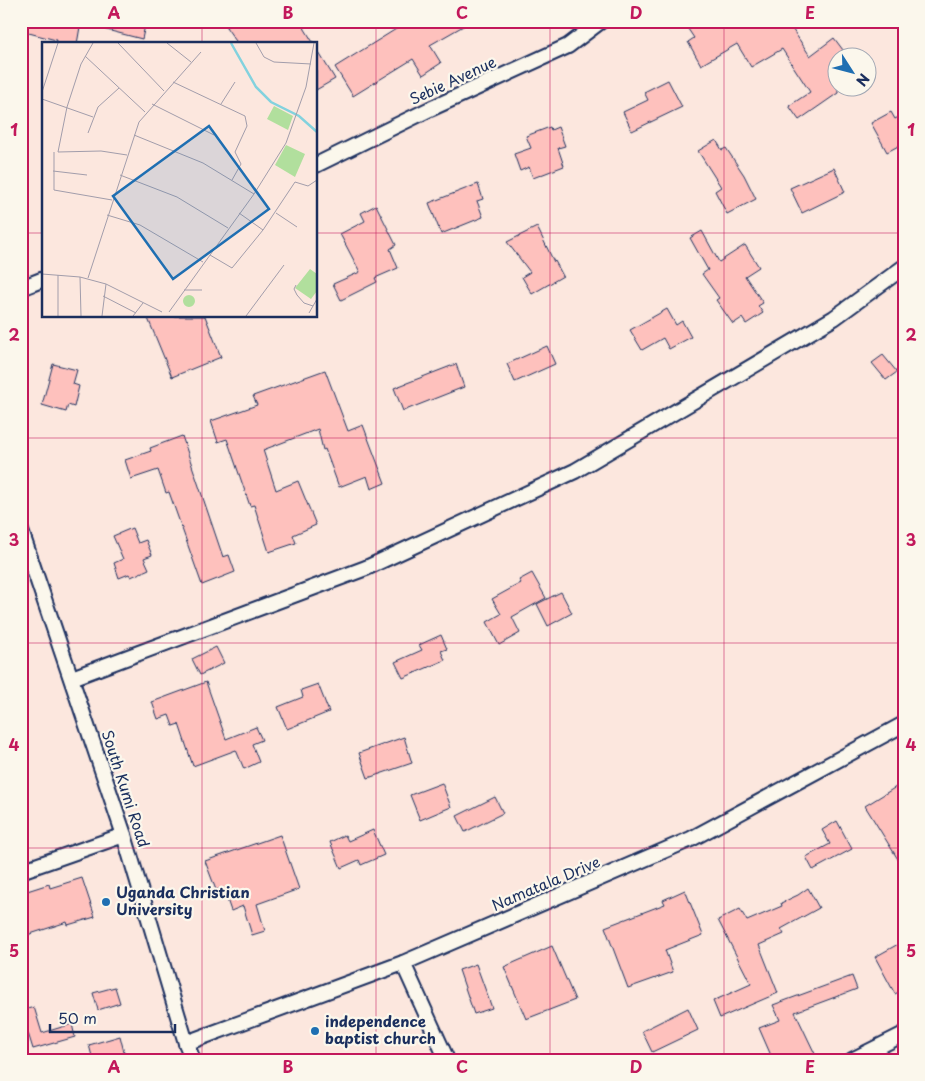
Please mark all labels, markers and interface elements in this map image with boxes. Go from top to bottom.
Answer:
text: A [108,0,121,24]
text: B [283,0,294,24]
text: C [456,0,468,24]
text: D [630,0,642,24]
text: E [805,0,815,24]
inset map [42,42,318,318]
north arrow [828,48,878,98]
street label: Sebie Avenue [405,50,500,110]
text: N [851,69,875,91]
text: 1 [10,117,18,141]
text: 1 [907,117,915,141]
text: 2 [8,322,20,346]
text: 2 [905,322,917,346]
text: 3 [9,527,19,551]
text: 3 [906,527,916,551]
street label: South Kumi Road [97,727,156,850]
text: 4 [9,732,20,756]
text: 4 [906,732,917,756]
street label: Namatala Drive [488,849,603,916]
place label: Uganda Christian University [116,880,250,920]
marker: Uganda Christian University [100,896,112,908]
text: 5 [9,938,19,962]
text: 5 [906,938,916,962]
scale bar [50,1001,175,1033]
text: 50 m [58,1006,97,1029]
place label: independence baptist church [325,1009,436,1049]
marker: independence baptist church [309,1025,321,1037]
text: A [108,1054,121,1078]
text: B [283,1054,294,1078]
text: C [456,1054,468,1078]
text: D [630,1054,642,1078]
text: E [805,1054,815,1078]

